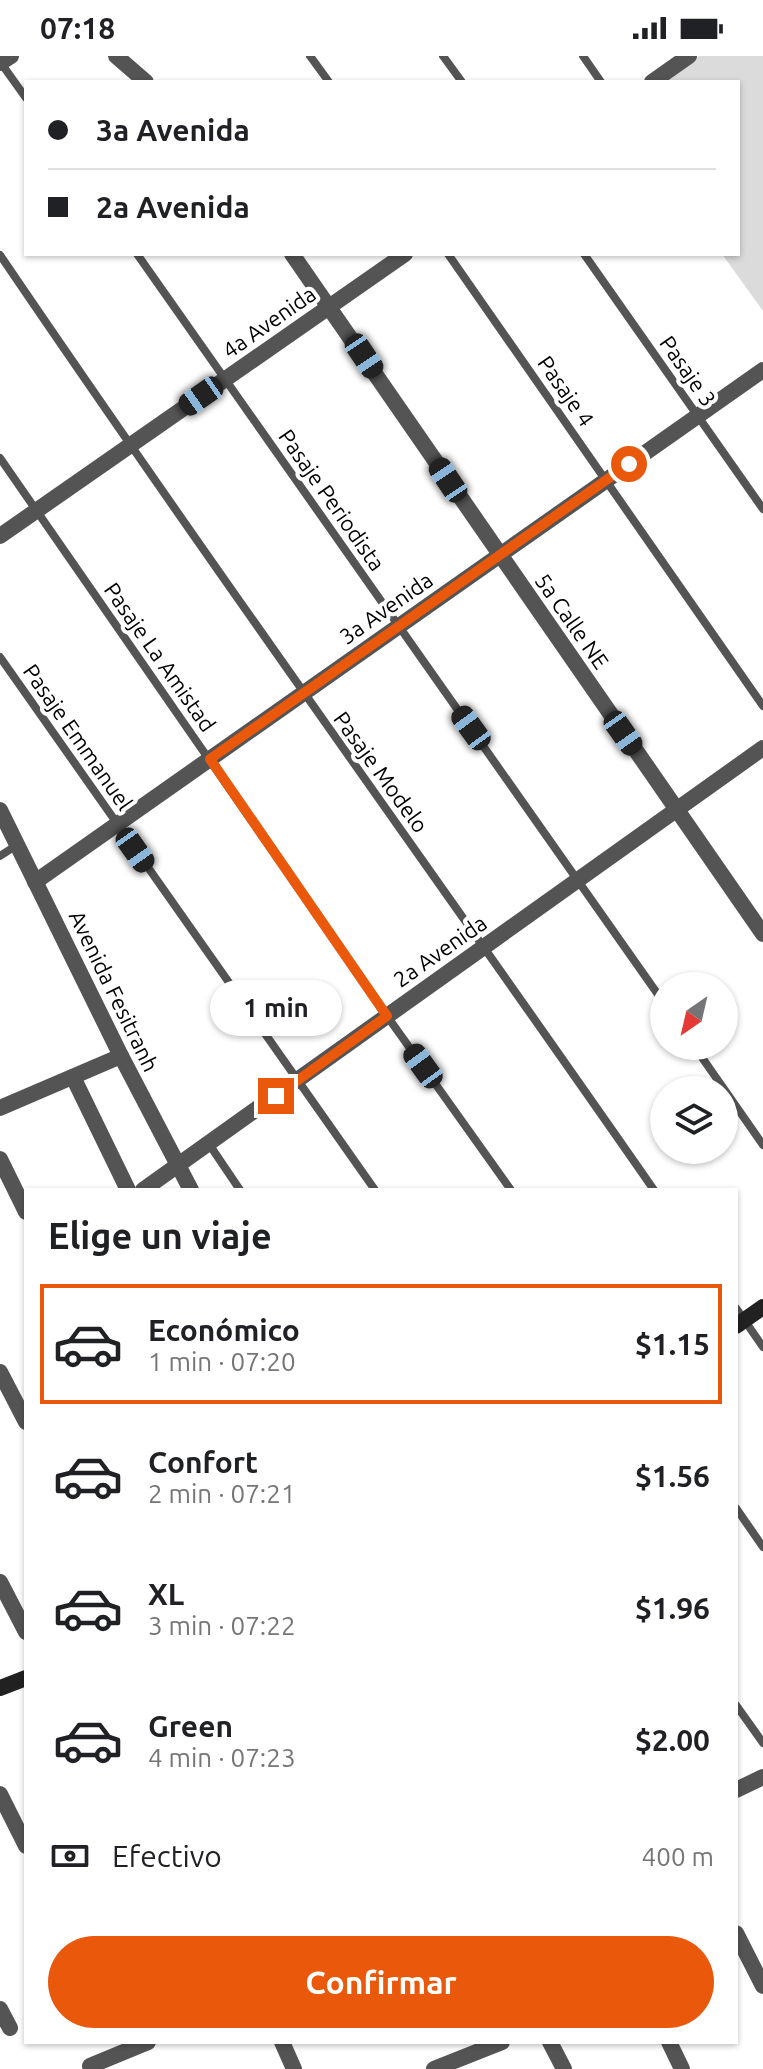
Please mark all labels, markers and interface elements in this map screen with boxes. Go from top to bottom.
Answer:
text: 07:18 [40,11,115,45]
text: 3a Avenida [96,113,250,147]
text: 2a Avenida [96,190,250,224]
street label: 4a Avenida [217,280,320,363]
car [341,329,387,383]
street label: Pasaje 3 [655,331,722,411]
street label: Pasaje 4 [533,351,600,431]
car [174,372,228,420]
street label: Pasaje Periodista [274,424,390,575]
route start [611,446,647,482]
car [425,453,471,507]
street label: 3a Avenida [334,566,437,649]
street label: 5a Calle NE [531,568,614,673]
street label: Pasaje La Amistad [100,577,221,736]
street label: Pasaje Emmanuel [19,659,138,815]
car [447,702,495,754]
street label: Pasaje Modelo [329,706,434,837]
car [599,706,647,760]
car [111,823,159,877]
street label: Avenida Fesitranh [65,906,164,1075]
street label: 2a Avenida [388,909,491,992]
north arrow [650,972,738,1060]
map controls [650,972,738,1164]
callout: 1 min [210,980,342,1036]
text: 1 min [243,993,309,1022]
car [399,1040,447,1092]
button: layers [650,1076,738,1164]
route end [258,1078,294,1114]
text: Elige un viaje [48,1215,272,1256]
icon: car [52,1308,124,1380]
text: Económico [148,1313,300,1347]
text: $1.15 [635,1327,710,1361]
text: 1 min · 07:20 [148,1347,296,1376]
icon: car [52,1440,124,1512]
text: Confort [148,1445,258,1479]
text: $1.56 [635,1459,710,1493]
text: 2 min · 07:21 [148,1479,296,1508]
icon: car [52,1572,124,1644]
text: XL [148,1577,184,1611]
text: $1.96 [635,1591,710,1625]
text: 3 min · 07:22 [148,1611,296,1640]
icon: car [52,1704,124,1776]
text: Green [148,1709,233,1743]
text: $2.00 [635,1723,710,1757]
text: 4 min · 07:23 [148,1743,296,1772]
icon: cash [48,1834,92,1878]
text: Efectivo [112,1839,222,1873]
text: 400 m [642,1842,714,1871]
button: Confirmar [48,1936,714,2028]

